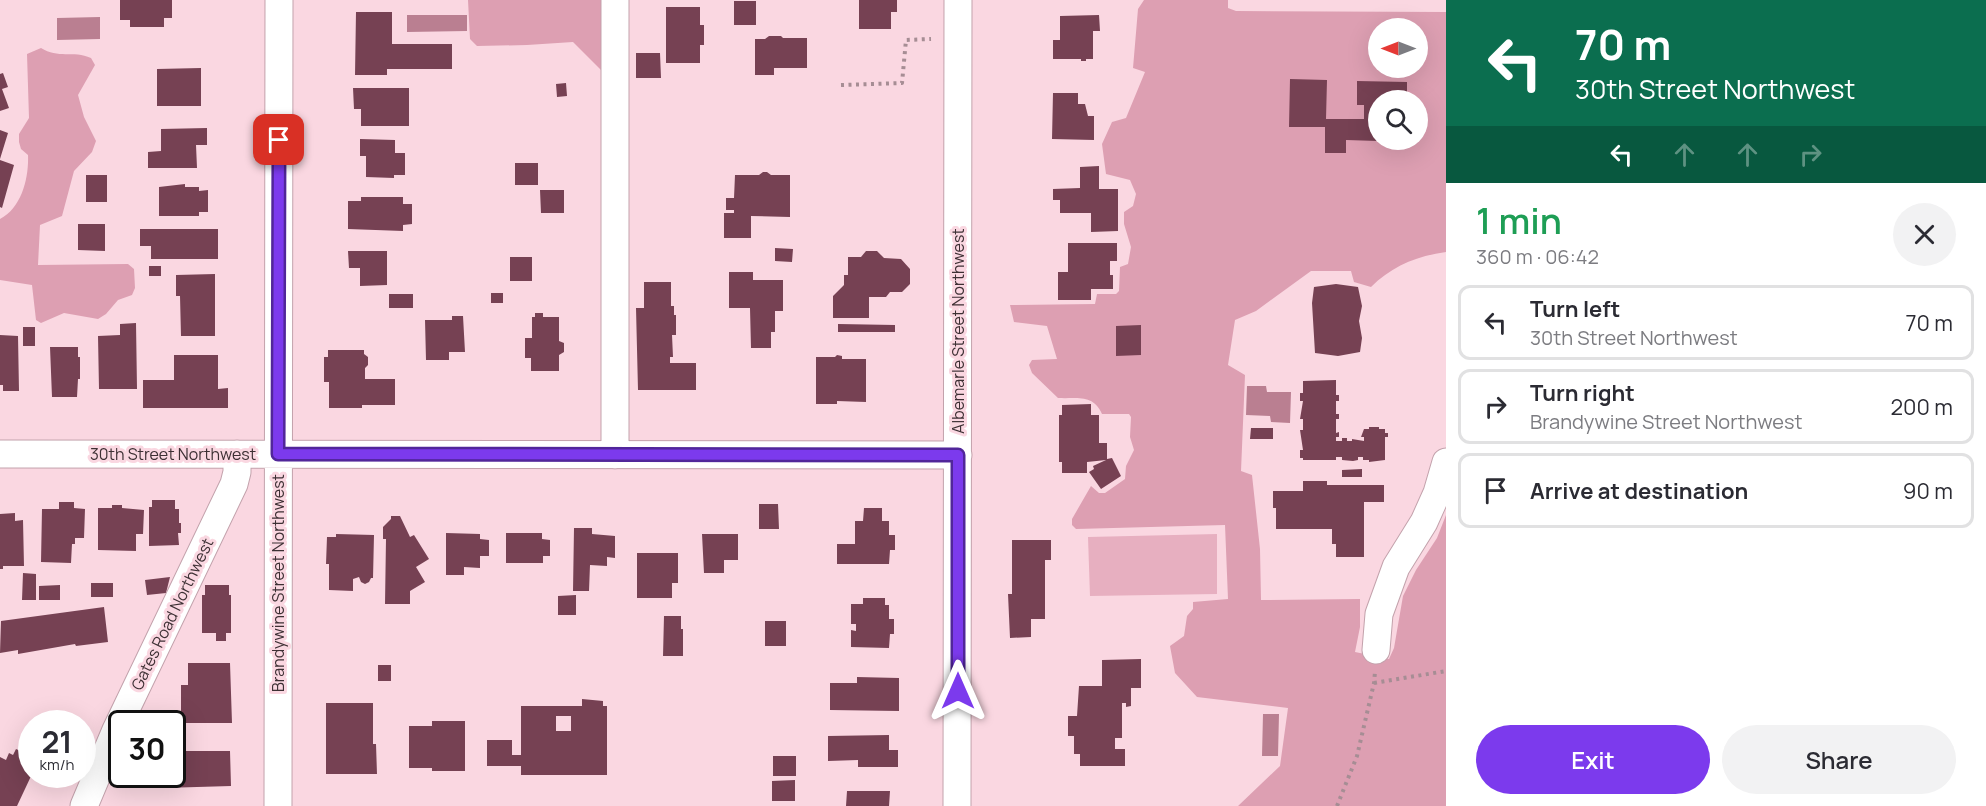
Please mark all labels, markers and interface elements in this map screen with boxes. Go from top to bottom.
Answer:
text: 70 m [1575,15,1671,73]
north arrow [1368,18,1428,78]
map controls [1368,18,1428,150]
icon: left [1476,24,1554,102]
text: 30th Street Northwest [1575,70,1855,107]
button: search [1368,90,1428,150]
pin [253,114,304,165]
icon: arrive [262,123,295,156]
icon: left [1605,138,1638,171]
icon: ahead [1668,138,1701,171]
icon: ahead [1731,138,1764,171]
icon: right [1794,138,1827,171]
text: 1 min [1476,196,1562,245]
button: close [1893,203,1956,266]
street label: Albemarle Street Northwest [947,228,969,434]
text: 360 m · 06:42 [1476,243,1599,270]
text: Turn left [1530,294,1620,324]
icon: left [1479,306,1512,339]
text: 70 m [1905,308,1953,338]
text: 30th Street Northwest [1530,324,1738,351]
text: Turn right [1530,378,1635,408]
icon: right [1479,390,1512,423]
text: 200 m [1891,392,1953,422]
text: Brandywine Street Northwest [1530,408,1802,435]
street label: 30th Street Northwest [90,443,256,465]
street label: Brandywine Street Northwest [267,474,289,692]
icon: arrive [1479,474,1512,507]
text: Arrive at destination [1530,476,1748,506]
text: 90 m [1903,476,1953,506]
street label: Gates Road Northwest [126,534,218,694]
position arrow [926,659,990,723]
speed limit sign: 30 [108,710,186,788]
text: 21 [41,721,73,762]
button: Exit [1476,725,1710,794]
button: Share [1722,725,1956,794]
text: km/h [40,754,74,775]

